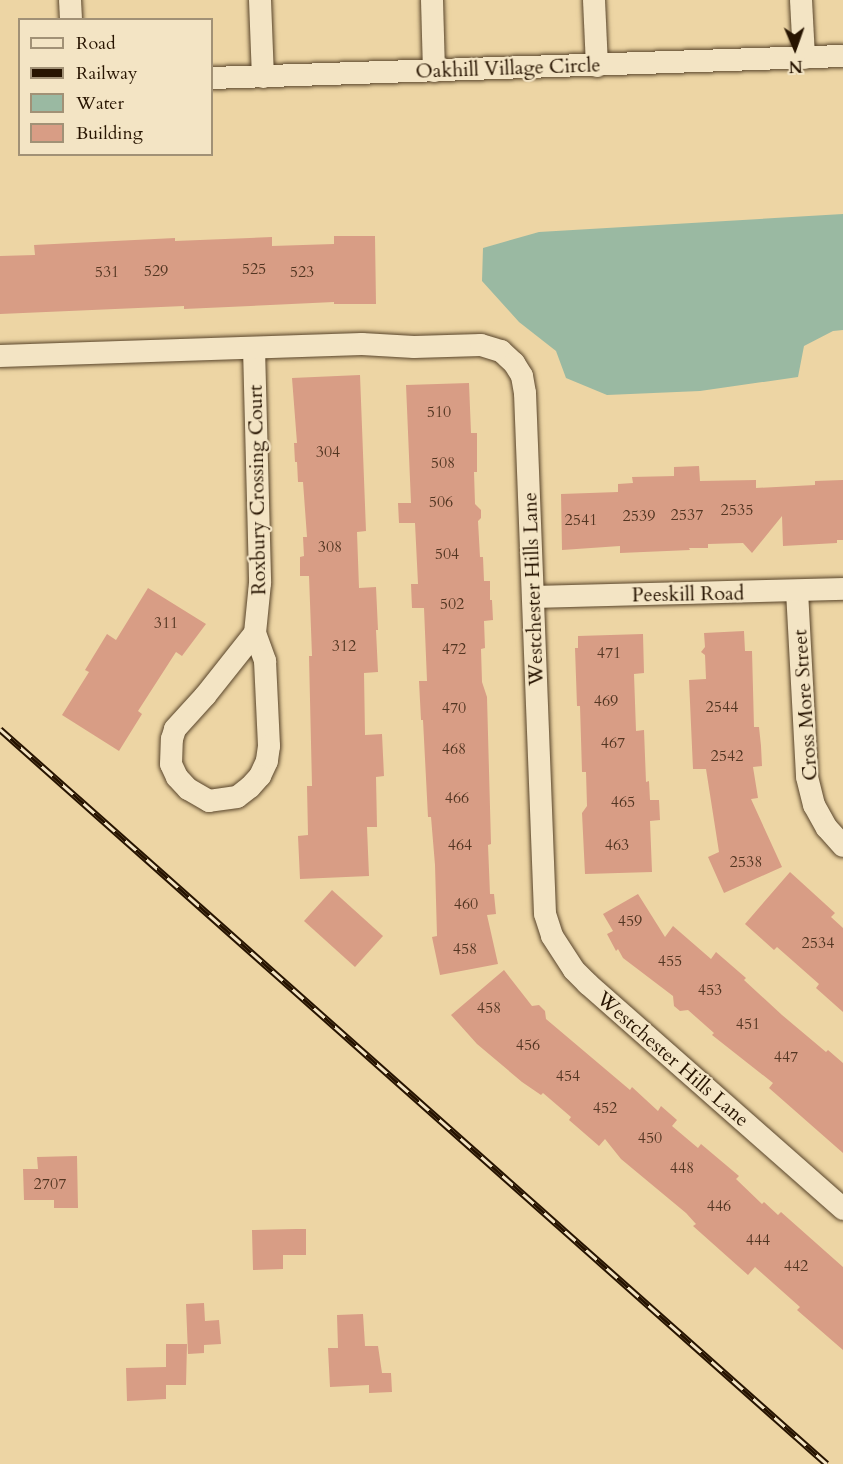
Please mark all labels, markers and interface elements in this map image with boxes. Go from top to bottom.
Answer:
legend [18,18,213,156]
north arrow [765,18,825,78]
text: Road [76,31,116,56]
street label: Oakhill Village Circle [415,53,601,83]
text: N [788,55,803,77]
text: Railway [76,61,138,86]
text: Water [76,91,124,116]
text: Building [76,121,143,146]
house number: 525 [242,259,266,279]
house number: 529 [144,261,168,281]
house number: 531 [95,262,119,282]
house number: 523 [290,262,314,282]
street label: Roxbury Crossing Court [243,385,271,595]
house number: 510 [427,402,451,422]
house number: 304 [316,442,340,462]
house number: 508 [431,453,455,473]
house number: 506 [429,492,453,512]
street label: Westchester Hills Lane [518,492,548,686]
house number: 2535 [721,500,753,520]
house number: 2537 [671,505,703,525]
house number: 2539 [623,506,655,526]
house number: 2541 [565,510,597,530]
house number: 308 [318,537,342,557]
house number: 504 [435,544,459,564]
street label: Peeskill Road [632,581,744,607]
house number: 502 [440,594,464,614]
house number: 311 [154,613,178,633]
street label: Cross More Street [788,629,822,781]
house number: 312 [332,636,356,656]
house number: 472 [442,639,466,659]
house number: 471 [597,643,621,663]
house number: 469 [594,691,618,711]
house number: 2544 [706,697,738,717]
house number: 470 [442,698,466,718]
house number: 467 [601,733,625,753]
house number: 468 [442,739,466,759]
house number: 2542 [711,746,743,766]
house number: 466 [445,788,469,808]
house number: 465 [611,792,635,812]
house number: 464 [448,835,472,855]
house number: 463 [605,835,629,855]
house number: 2538 [730,852,762,872]
house number: 460 [454,894,478,914]
house number: 459 [618,911,642,931]
house number: 2534 [802,933,834,953]
house number: 458 [453,939,477,959]
house number: 455 [658,951,682,971]
house number: 453 [698,980,722,1000]
street label: Westchester Hills Lane [592,986,754,1132]
house number: 458 [477,998,501,1018]
house number: 451 [736,1014,760,1034]
house number: 456 [516,1035,540,1055]
house number: 447 [774,1047,798,1067]
house number: 454 [556,1066,580,1086]
house number: 452 [593,1098,617,1118]
house number: 450 [638,1128,662,1148]
house number: 448 [670,1158,694,1178]
house number: 2707 [34,1174,66,1194]
house number: 446 [707,1196,731,1216]
house number: 444 [746,1230,770,1250]
house number: 442 [784,1256,808,1276]

